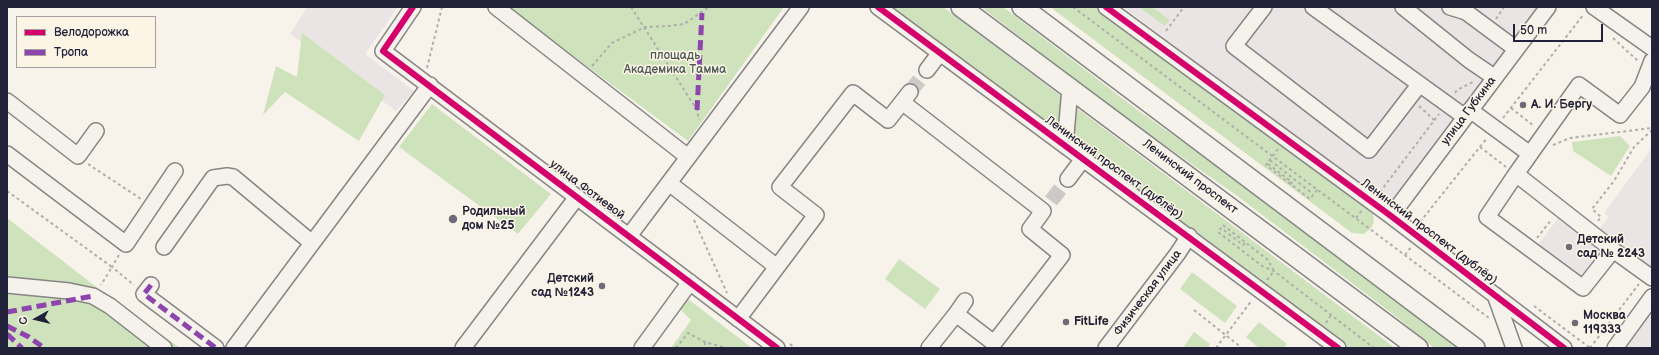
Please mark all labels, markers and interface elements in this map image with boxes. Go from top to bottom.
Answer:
legend [16,16,156,68]
scale bar [1515,16,1605,42]
text: 50 m [1520,23,1547,38]
text: Велодорожка [54,25,129,40]
text: Тропа [54,45,88,60]
park label: площадь Академика Тамма [624,49,726,77]
street label: улица Губкина [1439,74,1499,148]
place label: А. И. Бергу [1531,98,1592,112]
marker: А. И. Бергу [1518,100,1528,110]
street label: Ленинский проспект (дублёр) [1042,113,1186,223]
street label: Ленинский проспект [1140,137,1240,217]
street label: улица Фотиевой [547,157,627,223]
street label: Ленинский проспект (дублёр) [1358,176,1500,288]
place label: Родильный дом №25 [462,205,525,233]
marker: Родильный дом №25 [447,213,459,225]
place label: Детский сад № 2243 [1577,233,1645,261]
marker: Детский сад № 2243 [1564,242,1574,252]
street label: Физическая улица [1111,247,1185,339]
place label: Детский сад №1243 [531,272,594,300]
marker: Детский сад №1243 [597,281,607,291]
north arrow [16,299,56,339]
place label: Москва 119333 [1583,309,1626,337]
place label: FitLife [1074,315,1109,329]
text: С [17,316,31,325]
marker: FitLife [1061,317,1071,327]
marker: Москва 119333 [1570,318,1580,328]

